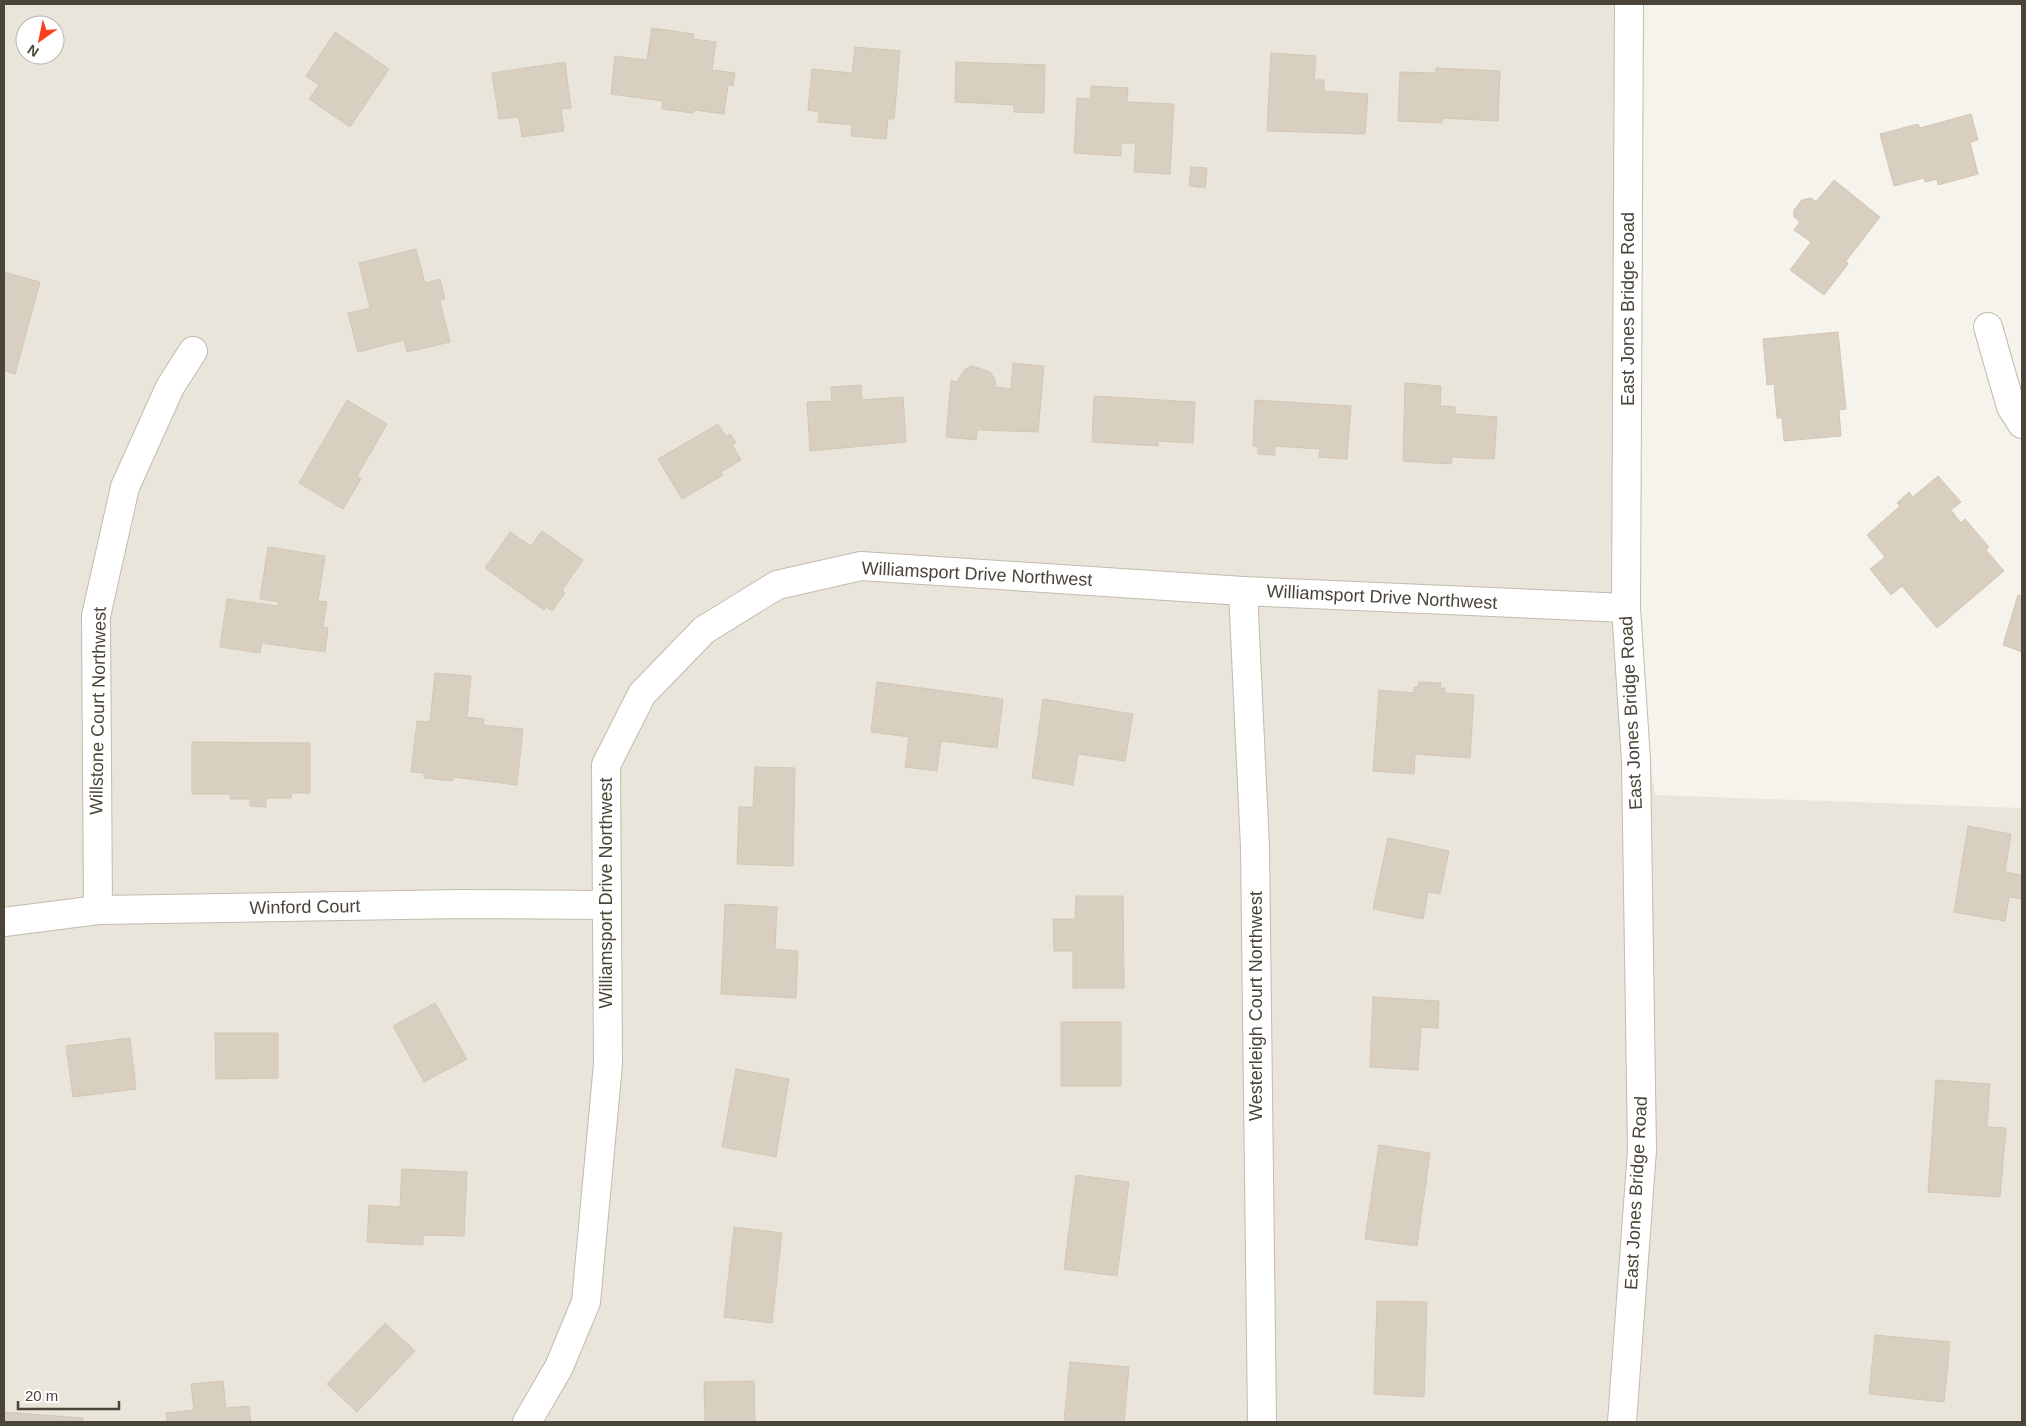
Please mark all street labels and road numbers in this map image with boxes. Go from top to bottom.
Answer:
street label: East Jones Bridge Road [1618,212,1638,406]
street label: Williamsport Drive Northwest [861,558,1093,590]
street label: Williamsport Drive Northwest [1266,581,1498,613]
street label: Willstone Court Northwest [86,607,110,815]
street label: East Jones Bridge Road [1616,616,1646,810]
street label: Williamsport Drive Northwest [596,777,616,1009]
street label: Westerleigh Court Northwest [1246,891,1266,1121]
street label: Winford Court [249,896,361,918]
street label: East Jones Bridge Road [1621,1096,1651,1290]

